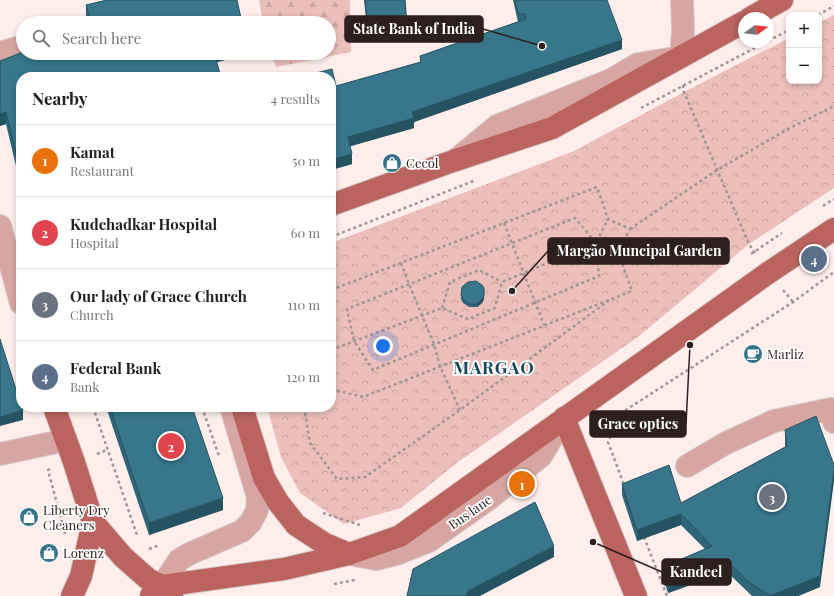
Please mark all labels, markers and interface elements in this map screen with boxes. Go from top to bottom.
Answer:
north arrow [738,12,774,48]
map controls [786,12,822,84]
button: + [786,12,822,48]
search box [16,16,336,60]
callout: State Bank of India [345,16,483,42]
text: State Bank of India [353,19,476,38]
icon: search [30,27,52,49]
text: Search here [62,28,141,48]
button: − [786,48,822,84]
text: Nearby [32,87,87,109]
text: 4 results [271,90,320,107]
text: Kamat [70,142,115,162]
text: 1 [43,152,47,169]
text: 50 m [292,152,320,169]
shop icon: Cecol [381,152,403,174]
place label: Cecol [406,154,439,171]
text: Restaurant [70,162,134,179]
text: Kudchadkar Hospital [70,214,217,234]
text: 2 [42,224,48,241]
text: 60 m [291,224,320,241]
text: Hospital [70,234,119,251]
callout: Margão Muncipal Garden [548,238,729,264]
text: Margão Muncipal Garden [556,241,722,260]
pin: 4 [801,244,827,274]
text: Our lady of Grace Church [70,286,247,306]
text: 3 [42,296,48,313]
text: 110 m [288,296,320,313]
text: Church [70,306,114,323]
your location [373,336,393,356]
cafe icon: Marliz [742,343,764,365]
place label: Marliz [767,345,804,362]
district label: MARGAO [453,356,535,378]
text: Federal Bank [70,358,161,378]
text: 4 [42,368,48,385]
text: 120 m [286,368,320,385]
text: Bank [70,378,99,395]
callout: Grace optics [590,411,686,437]
text: Grace optics [598,414,678,433]
pin: 2 [158,431,184,461]
pin: 1 [509,469,535,499]
pin: 3 [759,482,785,512]
street label: Bus lane [445,490,495,533]
place label: Liberty Dry Cleaners [43,501,110,533]
shop icon: Liberty Dry Cleaners [18,506,40,528]
shop icon: Lorenz [38,542,60,564]
place label: Lorenz [63,544,104,561]
callout: Kandeel [662,559,731,585]
text: Kandeel [670,562,723,581]

